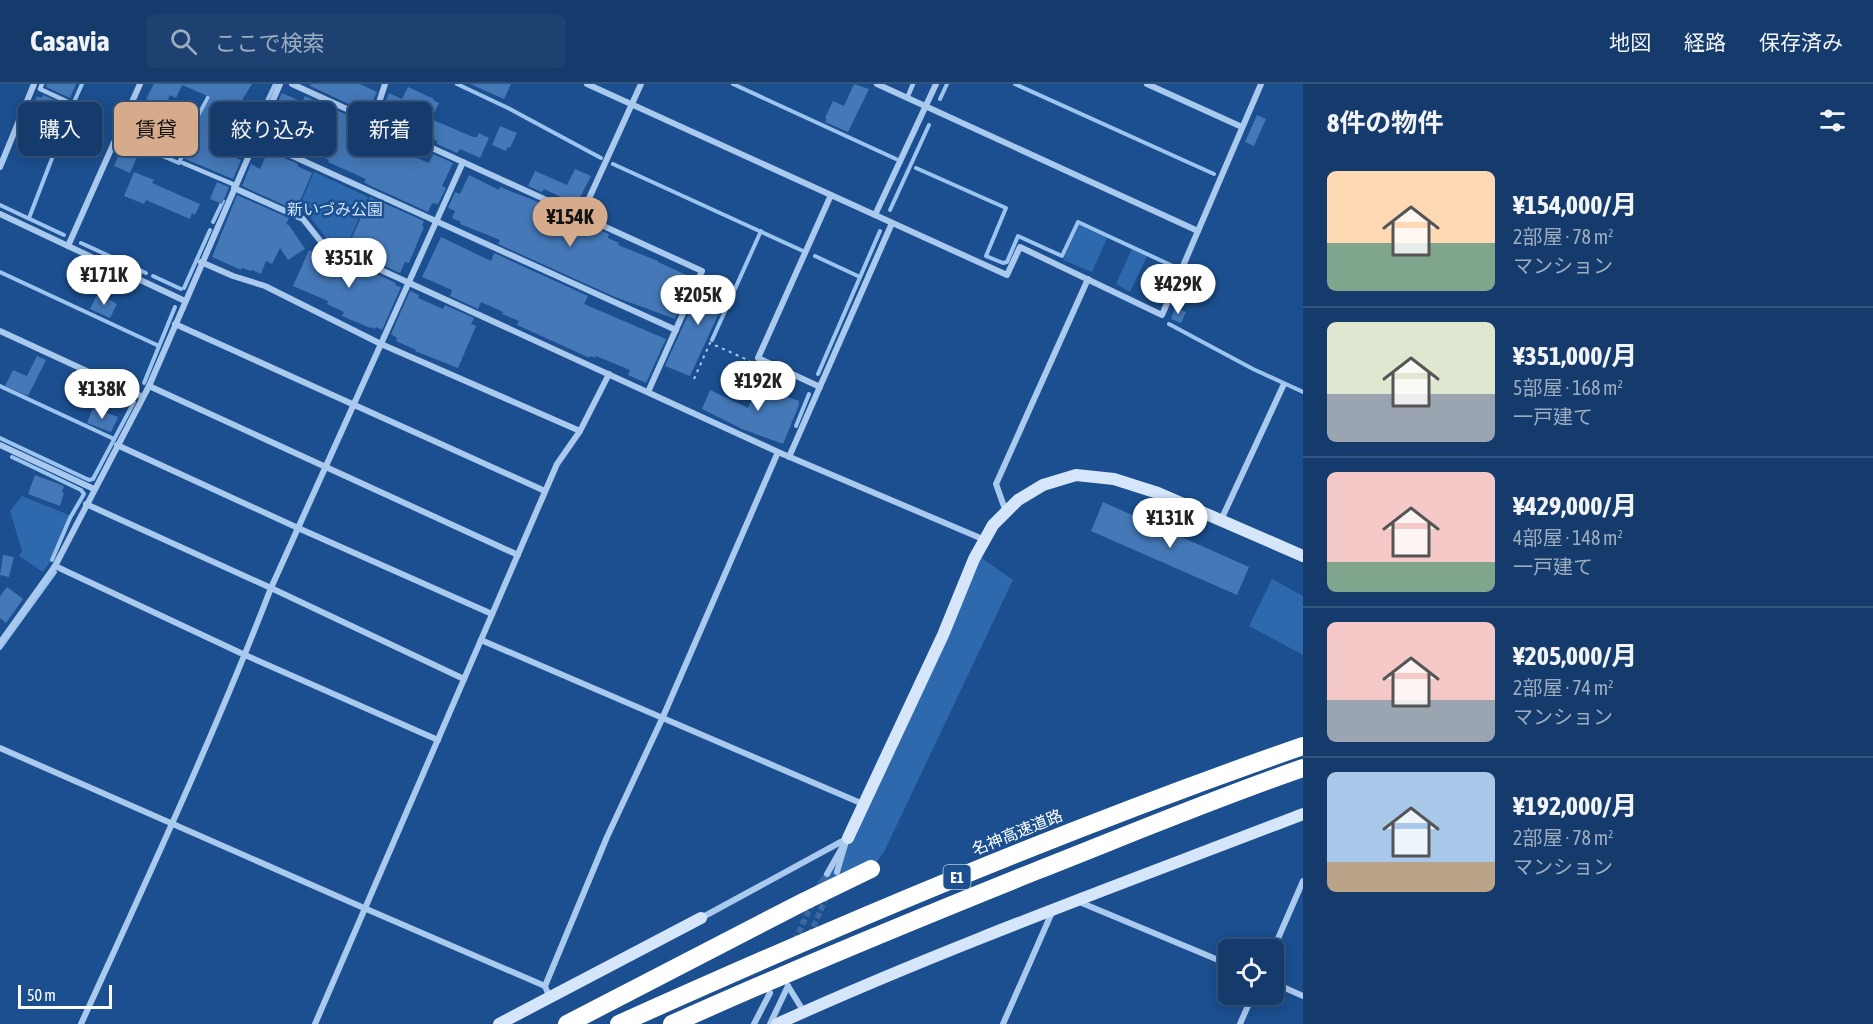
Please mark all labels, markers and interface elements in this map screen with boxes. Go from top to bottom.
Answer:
search box [146,14,566,68]
text: Casavia [30,25,110,57]
icon: search [167,25,200,58]
text: ここで検索 [215,30,325,56]
text: 地図 [1609,30,1651,54]
text: 経路 [1684,30,1726,54]
text: 保存済み [1759,30,1843,54]
chip: 購入 [18,102,102,156]
chip: 賃貸 [114,102,198,156]
chip: 絞り込み [210,102,336,156]
chip: 新着 [348,102,432,156]
icon: filters [1816,104,1849,137]
text: 8件の物件 [1327,108,1443,138]
text: ¥154,000/月 [1513,190,1637,220]
icon: home [1375,195,1447,267]
pin: ¥154K [528,197,612,248]
park label: 新いづみ公園 [287,200,383,218]
text: ¥154K [547,205,593,228]
text: 2部屋 · 78 m² [1513,225,1614,248]
pin: ¥351K [307,238,391,289]
text: ¥351K [326,246,372,269]
text: マンション [1513,254,1613,277]
pin: ¥171K [62,255,146,306]
text: ¥171K [81,263,127,286]
pin: ¥429K [1136,264,1220,315]
text: ¥429K [1155,272,1201,295]
pin: ¥205K [656,275,740,326]
text: ¥205K [675,283,721,306]
text: ¥351,000/月 [1513,341,1637,371]
icon: home [1375,346,1447,418]
pin: ¥192K [716,361,800,412]
pin: ¥138K [60,369,144,420]
text: ¥192K [735,369,781,392]
text: 5部屋 · 168 m² [1513,376,1623,399]
text: ¥138K [79,377,125,400]
text: 一戸建て [1513,405,1593,428]
text: ¥429,000/月 [1513,491,1637,521]
icon: home [1375,496,1447,568]
pin: ¥131K [1128,498,1212,549]
text: ¥131K [1147,506,1193,529]
text: 4部屋 · 148 m² [1513,526,1623,549]
text: 一戸建て [1513,555,1593,578]
text: ¥205,000/月 [1513,641,1637,671]
icon: home [1375,646,1447,718]
text: 2部屋 · 74 m² [1513,676,1614,699]
text: マンション [1513,705,1613,728]
text: ¥192,000/月 [1513,791,1637,821]
icon: home [1375,796,1447,868]
street label: 名神高速道路 [969,806,1065,858]
text: 2部屋 · 78 m² [1513,826,1614,849]
text: マンション [1513,855,1613,878]
road number: E1 [944,865,970,889]
map controls [1218,939,1284,1005]
button: locate [1218,939,1284,1005]
scale bar [18,982,112,1010]
text: 50 m [27,986,56,1004]

